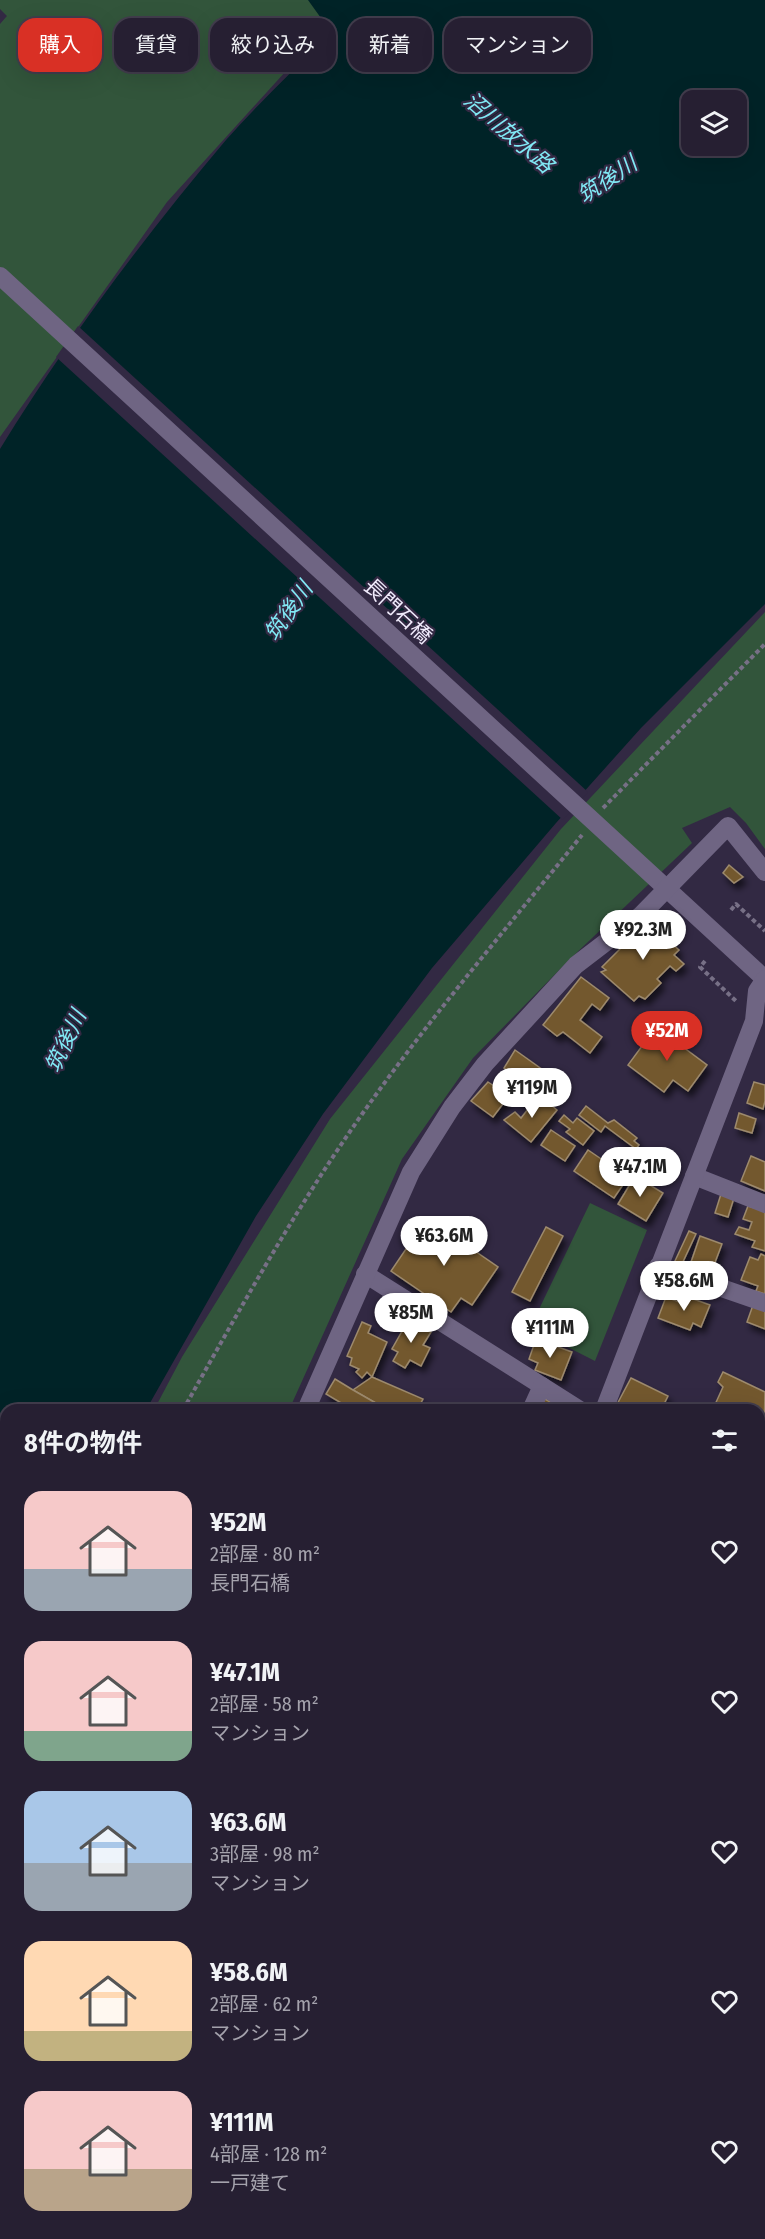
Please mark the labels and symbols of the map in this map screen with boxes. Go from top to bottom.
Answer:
water label: 沼川放水路 [458,86,561,180]
water label: 筑後川 [572,149,644,209]
street label: 長門石橋 [358,573,438,649]
water label: 筑後川 [258,575,320,646]
pin: ¥92.3M [594,910,692,961]
water label: 筑後川 [39,1004,92,1077]
pin: ¥52M [631,1011,703,1062]
pin: ¥119M [490,1068,574,1119]
pin: ¥47.1M [591,1147,689,1198]
pin: ¥63.6M [395,1216,493,1267]
pin: ¥58.6M [635,1261,733,1312]
pin: ¥85M [375,1293,447,1344]
pin: ¥111M [508,1308,592,1359]

